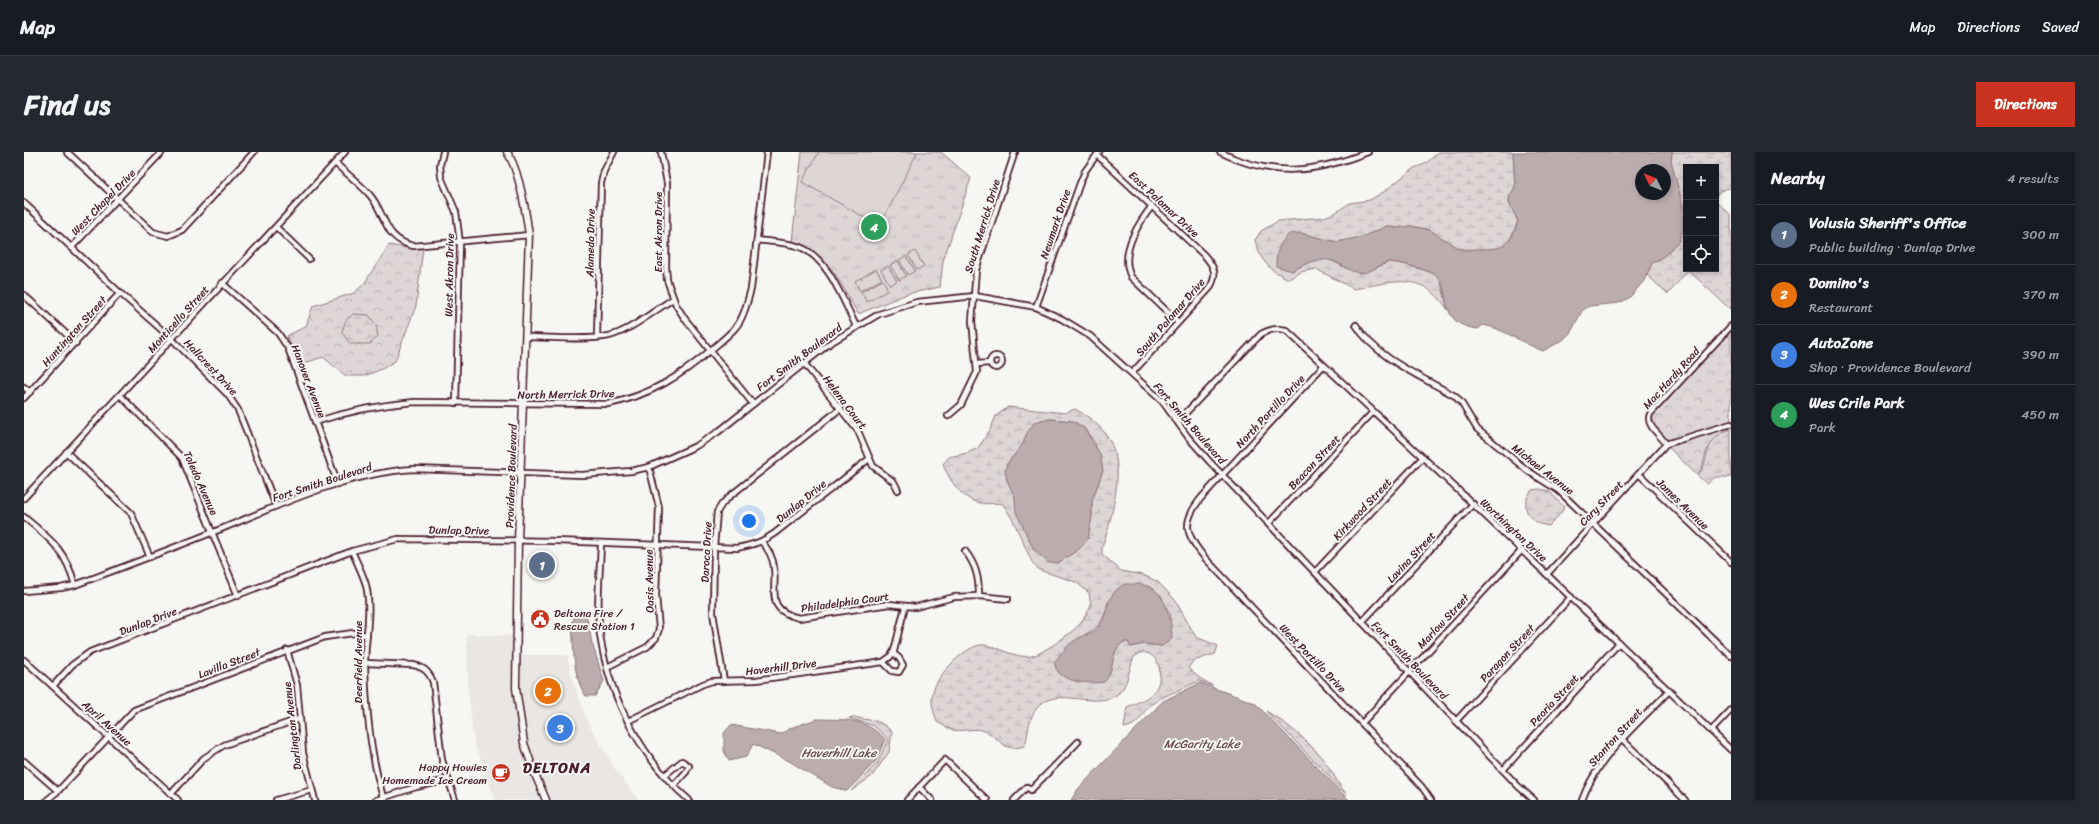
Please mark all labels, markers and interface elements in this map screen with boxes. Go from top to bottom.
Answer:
text: Map [20,11,55,44]
text: Map [1909,15,1935,40]
text: Directions [1957,15,2020,40]
text: Saved [2042,15,2079,40]
text: Find us [24,80,111,129]
button: Directions [1976,82,2075,127]
text: Nearby [1771,163,1825,193]
street label: West Chapel Drive [66,164,141,240]
north arrow [1635,164,1671,200]
map controls [1683,164,1719,272]
button: + [1683,164,1719,200]
street label: East Palomar Drive [1124,166,1204,243]
text: 4 results [2007,167,2059,190]
street label: South Merrick Drive [959,176,1006,275]
street label: Newmark Drive [1035,186,1076,262]
street label: East Akron Drive [649,191,668,272]
button: − [1683,200,1719,236]
street label: Alameda Drive [580,208,601,279]
text: Volusia Sheriff's Office [1809,210,1966,236]
pin: 4 [861,212,887,242]
text: 1 [1781,223,1787,246]
text: 300 m [2022,223,2059,246]
street label: West Akron Drive [439,232,460,317]
button: locate [1683,236,1719,272]
text: Public building · Dunlap Drive [1809,236,1975,259]
text: Domino's [1809,270,1869,296]
street label: South Palomar Drive [1131,274,1210,361]
street label: Monticello Street [143,281,214,357]
text: 2 [1780,283,1788,306]
text: 370 m [2023,283,2059,306]
street label: Huntington Street [37,291,112,371]
text: Restaurant [1809,296,1873,319]
street label: Fort Smith Boulevard [752,318,847,396]
text: AutoZone [1809,330,1873,356]
street label: Hallcrest Drive [179,334,243,401]
street label: Hanover Avenue [286,341,332,422]
street label: Mac Hardy Road [1638,342,1705,414]
text: 3 [1780,343,1788,366]
text: 390 m [2022,343,2059,366]
text: Shop · Providence Boulevard [1809,356,1971,379]
street label: North Portillo Drive [1231,370,1310,452]
street label: Helena Court [818,371,872,434]
street label: Fort Smith Boulevard [1148,378,1232,470]
street label: North Merrick Drive [517,384,615,405]
text: Wes Crile Park [1809,390,1904,416]
text: 4 [1780,403,1788,426]
text: 450 m [2021,403,2059,426]
text: Park [1809,416,1836,439]
street label: Providence Boulevard [500,422,523,528]
street label: Beacon Street [1284,430,1345,494]
street label: Michael Avenue [1507,439,1579,500]
street label: Toledo Avenue [178,448,223,519]
street label: Fort Smith Boulevard [270,457,376,508]
street label: James Avenue [1651,473,1714,535]
street label: Kirkwood Street [1328,474,1397,545]
street label: Dunlap Drive [772,475,831,528]
street label: Cary Street [1575,476,1628,531]
street label: Worthington Drive [1475,494,1552,567]
your location [739,511,759,531]
street label: Dunlap Drive [429,520,490,541]
street label: Daroca Drive [695,521,718,583]
street label: Lavina Street [1382,527,1441,588]
street label: Oasis Avenue [639,549,660,613]
pin: 1 [529,550,555,580]
street label: Philadelphia Court [800,587,891,618]
street label: Marlow Street [1413,589,1475,653]
street label: Dunlap Drive [116,602,180,641]
place label: Deltona Fire / Rescue Station 1 [554,604,635,636]
public building icon: Deltona Fire / Rescue Station 1 [529,608,551,630]
street label: Fort Smith Boulevard [1367,616,1453,705]
street label: West Portillo Drive [1274,619,1351,698]
street label: Paragon Street [1475,619,1540,687]
street label: Deerfield Avenue [349,620,368,703]
street label: Lavilla Street [195,643,264,684]
street label: Haverhill Drive [744,654,818,681]
street label: Peoria Street [1525,670,1584,731]
pin: 2 [535,676,561,706]
street label: Darlington Avenue [278,680,307,771]
street label: April Avenue [77,695,136,751]
street label: Stanton Street [1584,703,1647,771]
pin: 3 [547,713,573,743]
water label: McGarity Lake [1164,733,1242,755]
water label: Haverhill Lake [802,742,878,764]
district label: DELTONA [523,755,591,781]
place label: Happy Howies Homemade Ice Cream [382,758,488,790]
cafe icon: Happy Howies Homemade Ice Cream [490,762,512,784]

